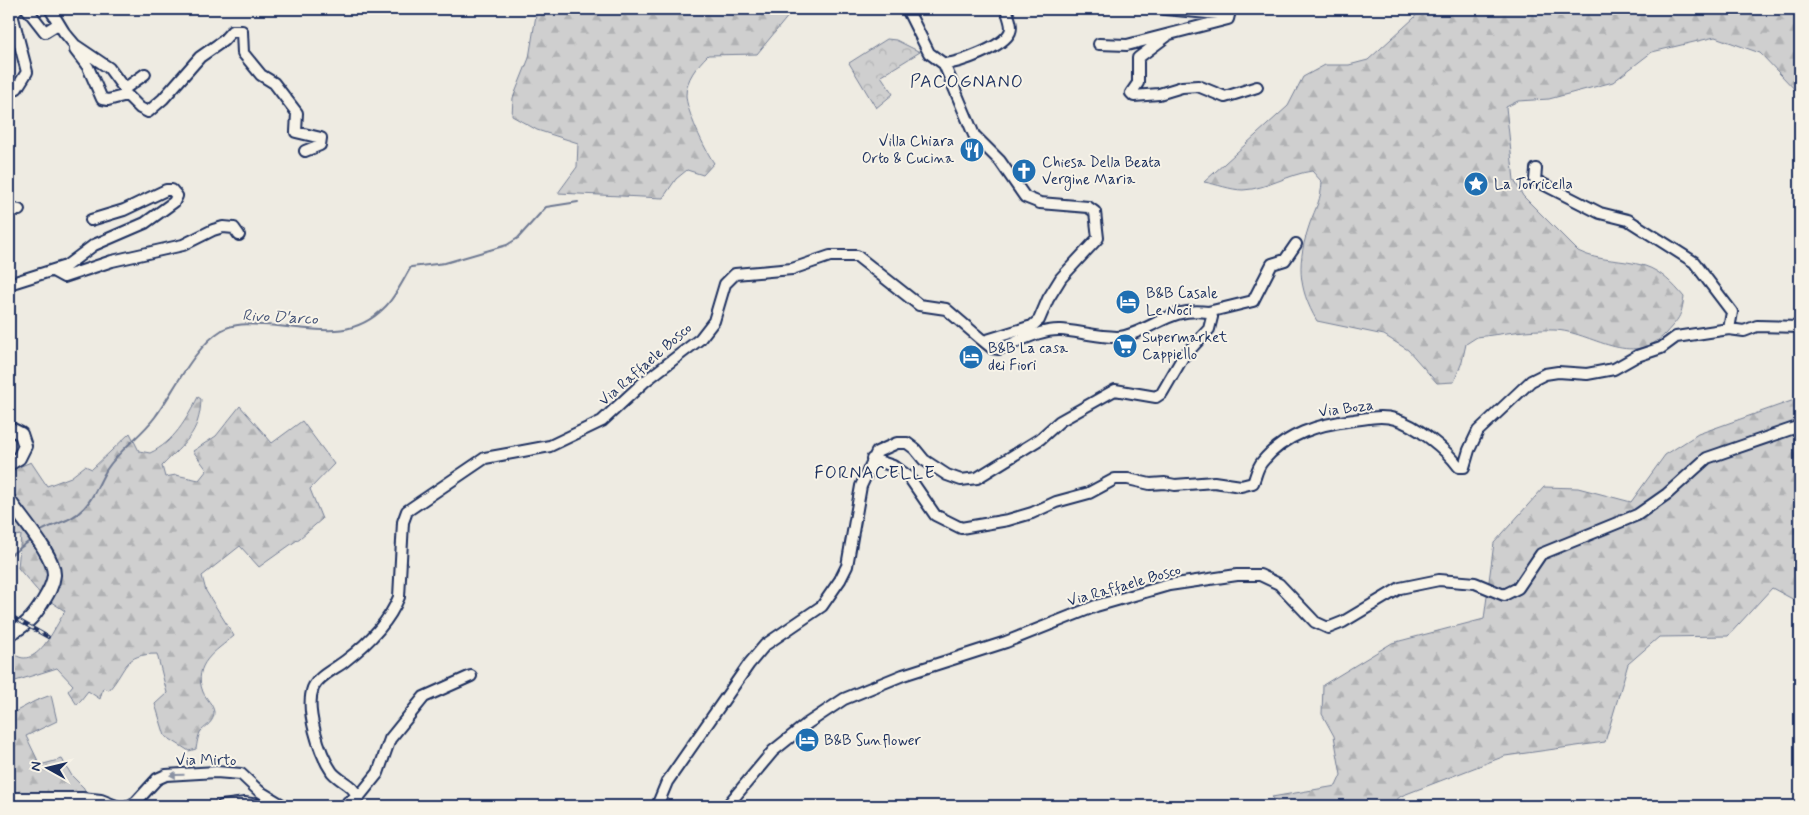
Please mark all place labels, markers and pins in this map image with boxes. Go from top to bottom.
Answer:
place label: Villa Chiara Orto & Cucina [862,132,955,169]
restaurant icon: Villa Chiara Orto & Cucina [959,137,985,163]
place label: Chiesa Della Beata Vergine Maria [1042,153,1161,191]
church icon: Chiesa Della Beata Vergine Maria [1011,158,1037,184]
place icon: La Torricella [1463,171,1489,197]
place label: La Torricella [1494,175,1573,195]
place label: B&B Casale Le Noci [1146,284,1218,321]
hotel icon: B&B Casale Le Noci [1115,289,1141,315]
place label: Supermarket Cappiello [1142,328,1228,365]
supermarket icon: Supermarket Cappiello [1112,333,1138,359]
place label: B&B La casa dei Fiori [988,339,1069,376]
hotel icon: B&B La casa dei Fiori [958,344,984,370]
hotel icon: B&B Sunflower [794,727,820,753]
place label: B&B Sunflower [824,731,922,751]

